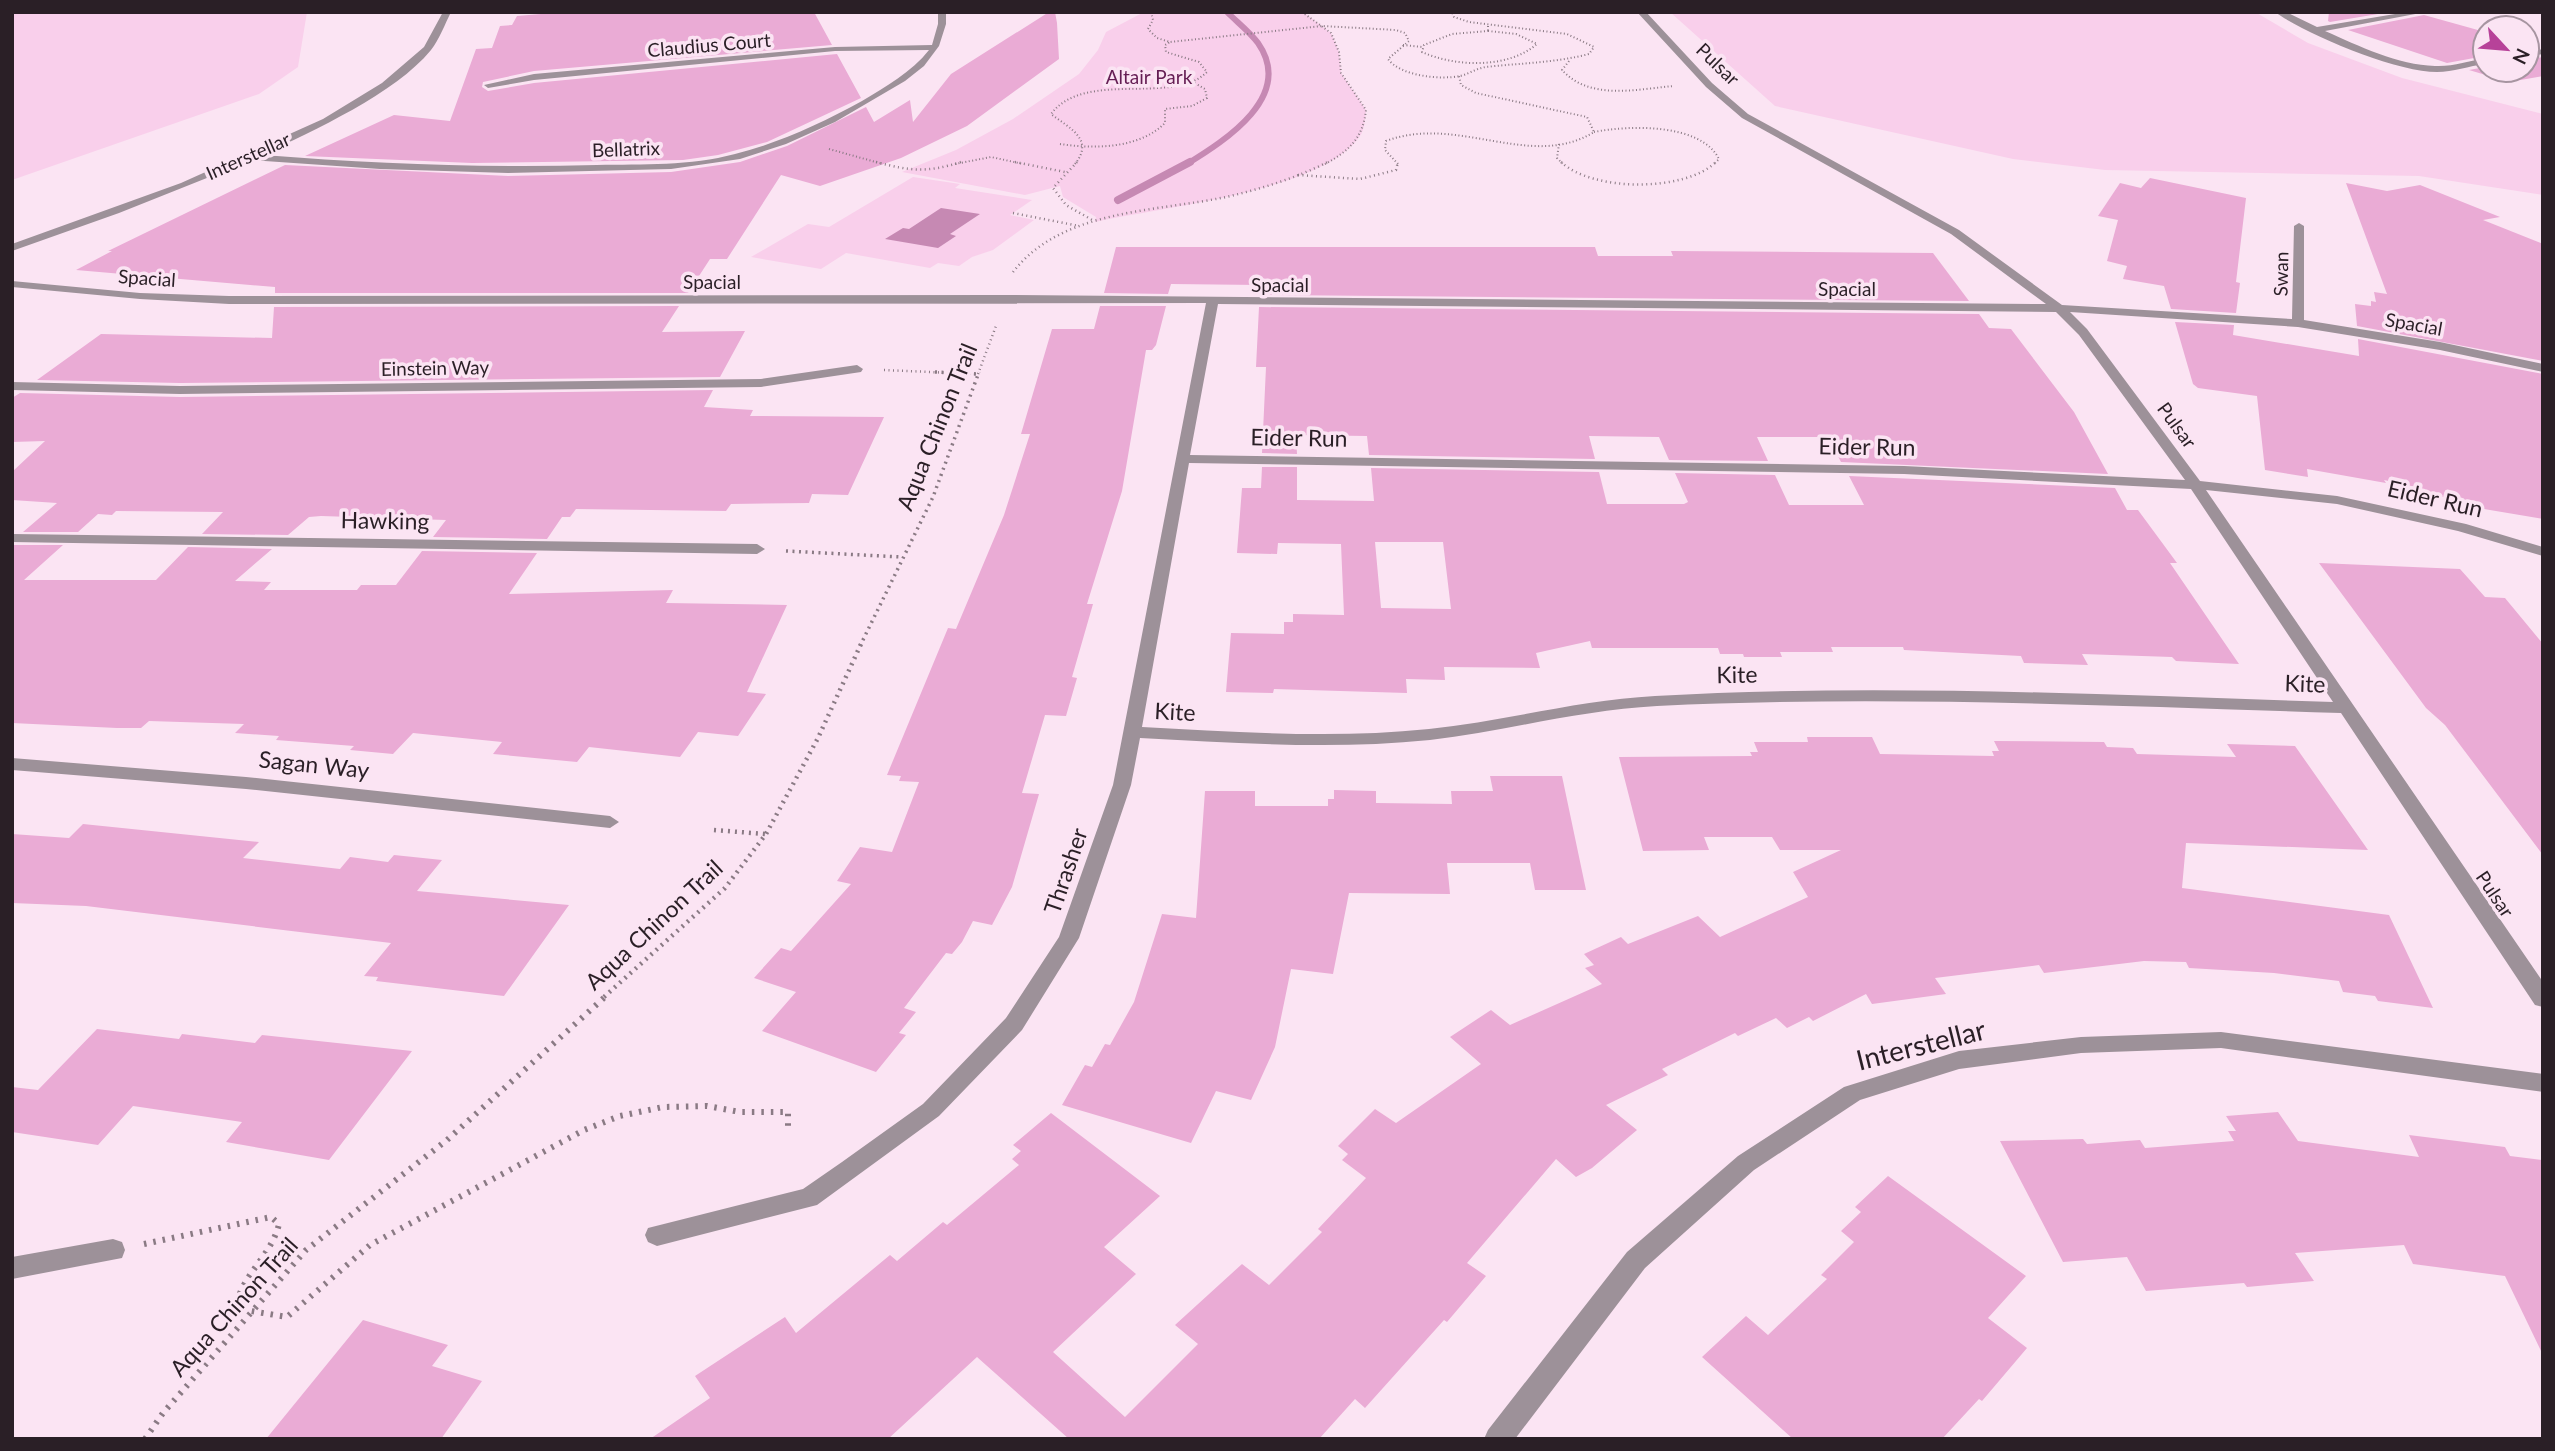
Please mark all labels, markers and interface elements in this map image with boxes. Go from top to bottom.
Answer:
north arrow [2471,14,2541,84]
street label: Claudius Court [646,28,772,61]
street label: Pulsar [1692,38,1745,90]
text: N [2508,45,2535,68]
park label: Altair Park [1106,65,1193,88]
street label: Interstellar [202,127,293,184]
street label: Bellatrix [591,136,661,161]
street label: Swan [2269,251,2292,297]
street label: Spacial [117,264,177,291]
street label: Spacial [683,270,741,293]
street label: Spacial [1251,273,1309,296]
street label: Spacial [1818,277,1876,300]
street label: Spacial [2384,307,2445,340]
street label: Aqua Chinon Trail [890,339,982,514]
street label: Einstein Way [381,355,490,380]
street label: Pulsar [2153,397,2202,452]
street label: Eider Run [1250,422,1348,452]
street label: Eider Run [1818,431,1916,461]
street label: Eider Run [2385,473,2486,523]
street label: Hawking [340,505,430,535]
street label: Kite [1716,660,1758,688]
street label: Kite [2284,668,2326,698]
street label: Kite [1154,696,1196,726]
street label: Sagan Way [257,744,371,784]
street label: Thrasher [1037,823,1093,917]
street label: Aqua Chinon Trail [579,853,728,995]
street label: Pulsar [2472,866,2519,921]
street label: Interstellar [1853,1012,1989,1077]
street label: Aqua Chinon Trail [163,1231,303,1382]

